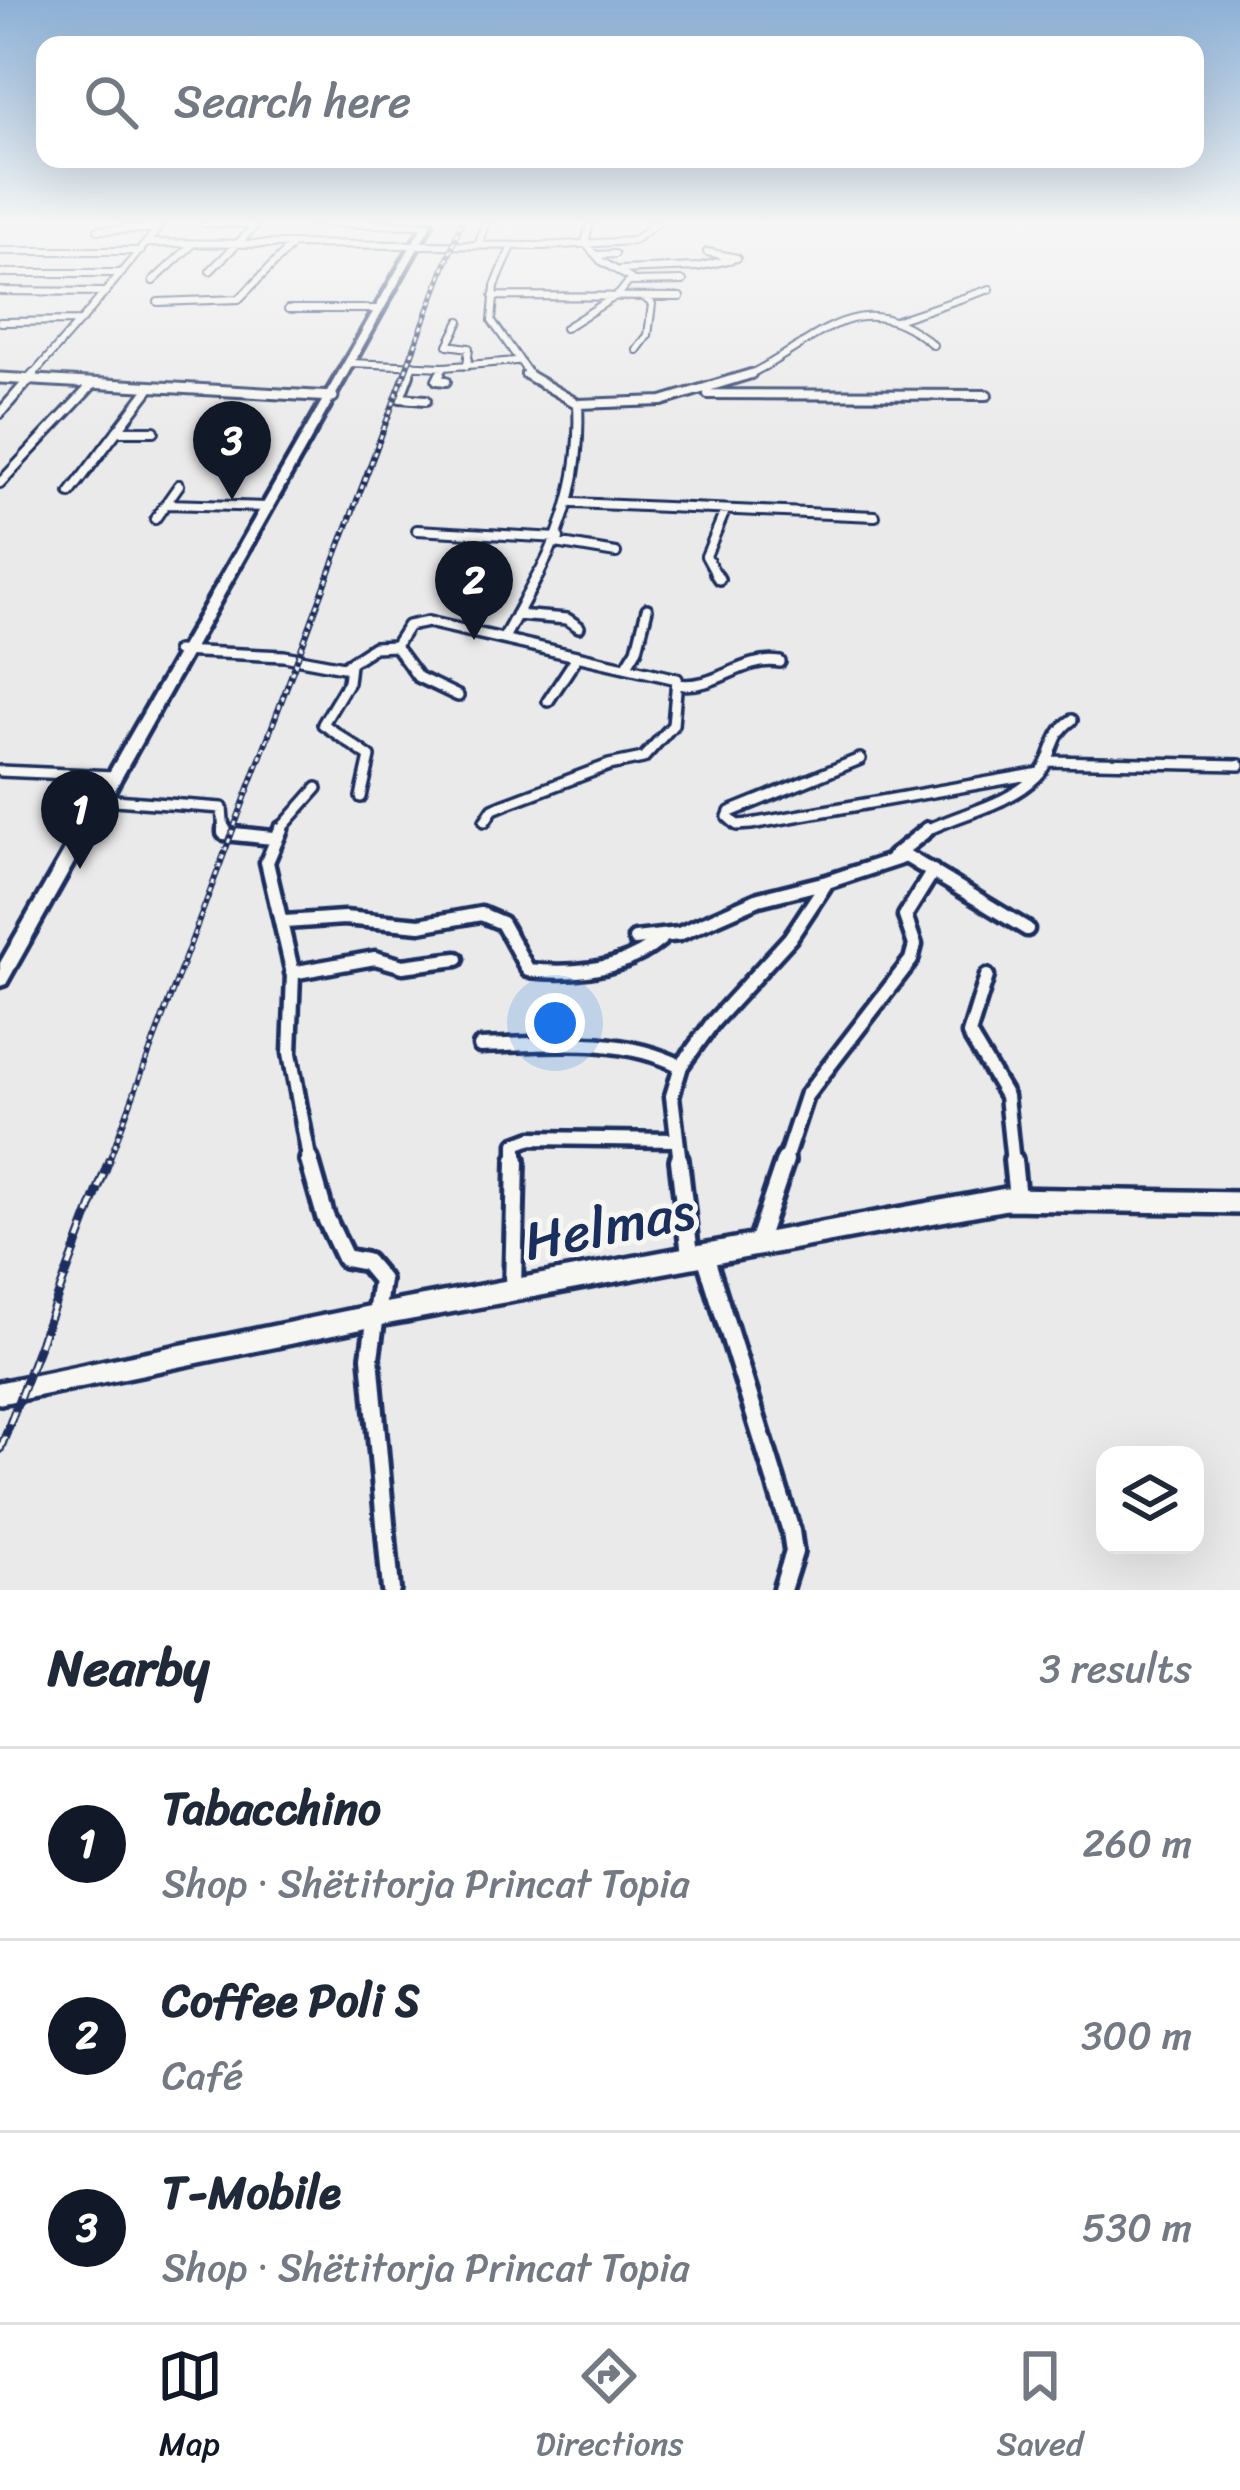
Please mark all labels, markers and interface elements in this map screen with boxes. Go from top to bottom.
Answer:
search box [36,36,1204,168]
text: Search here [174,62,411,142]
icon: search [78,69,144,135]
pin: 3 [193,401,271,500]
pin: 2 [435,541,513,640]
pin: 1 [41,770,119,869]
your location [525,993,585,1053]
street label: Helmas [516,1162,703,1290]
map controls [1096,1446,1204,1554]
button: layers [1096,1446,1204,1554]
text: Nearby [48,1623,209,1713]
text: 3 results [1039,1634,1192,1703]
text: Tabacchino [162,1769,381,1849]
text: 1 [79,1809,95,1878]
text: 260 m [1083,1809,1192,1878]
text: Shop · Shëtitorja Princat Topia [162,1849,690,1918]
text: Coffee Poli S [162,1961,420,2041]
text: 2 [76,2001,98,2070]
text: 300 m [1081,2001,1192,2070]
text: Café [162,2041,243,2110]
text: T-Mobile [162,2153,341,2233]
text: 3 [76,2193,98,2262]
text: 530 m [1082,2193,1192,2262]
text: Shop · Shëtitorja Princat Topia [162,2233,690,2302]
tab: Map [157,2343,223,2473]
tab: Directions [536,2343,683,2473]
tab: Saved [996,2343,1083,2473]

